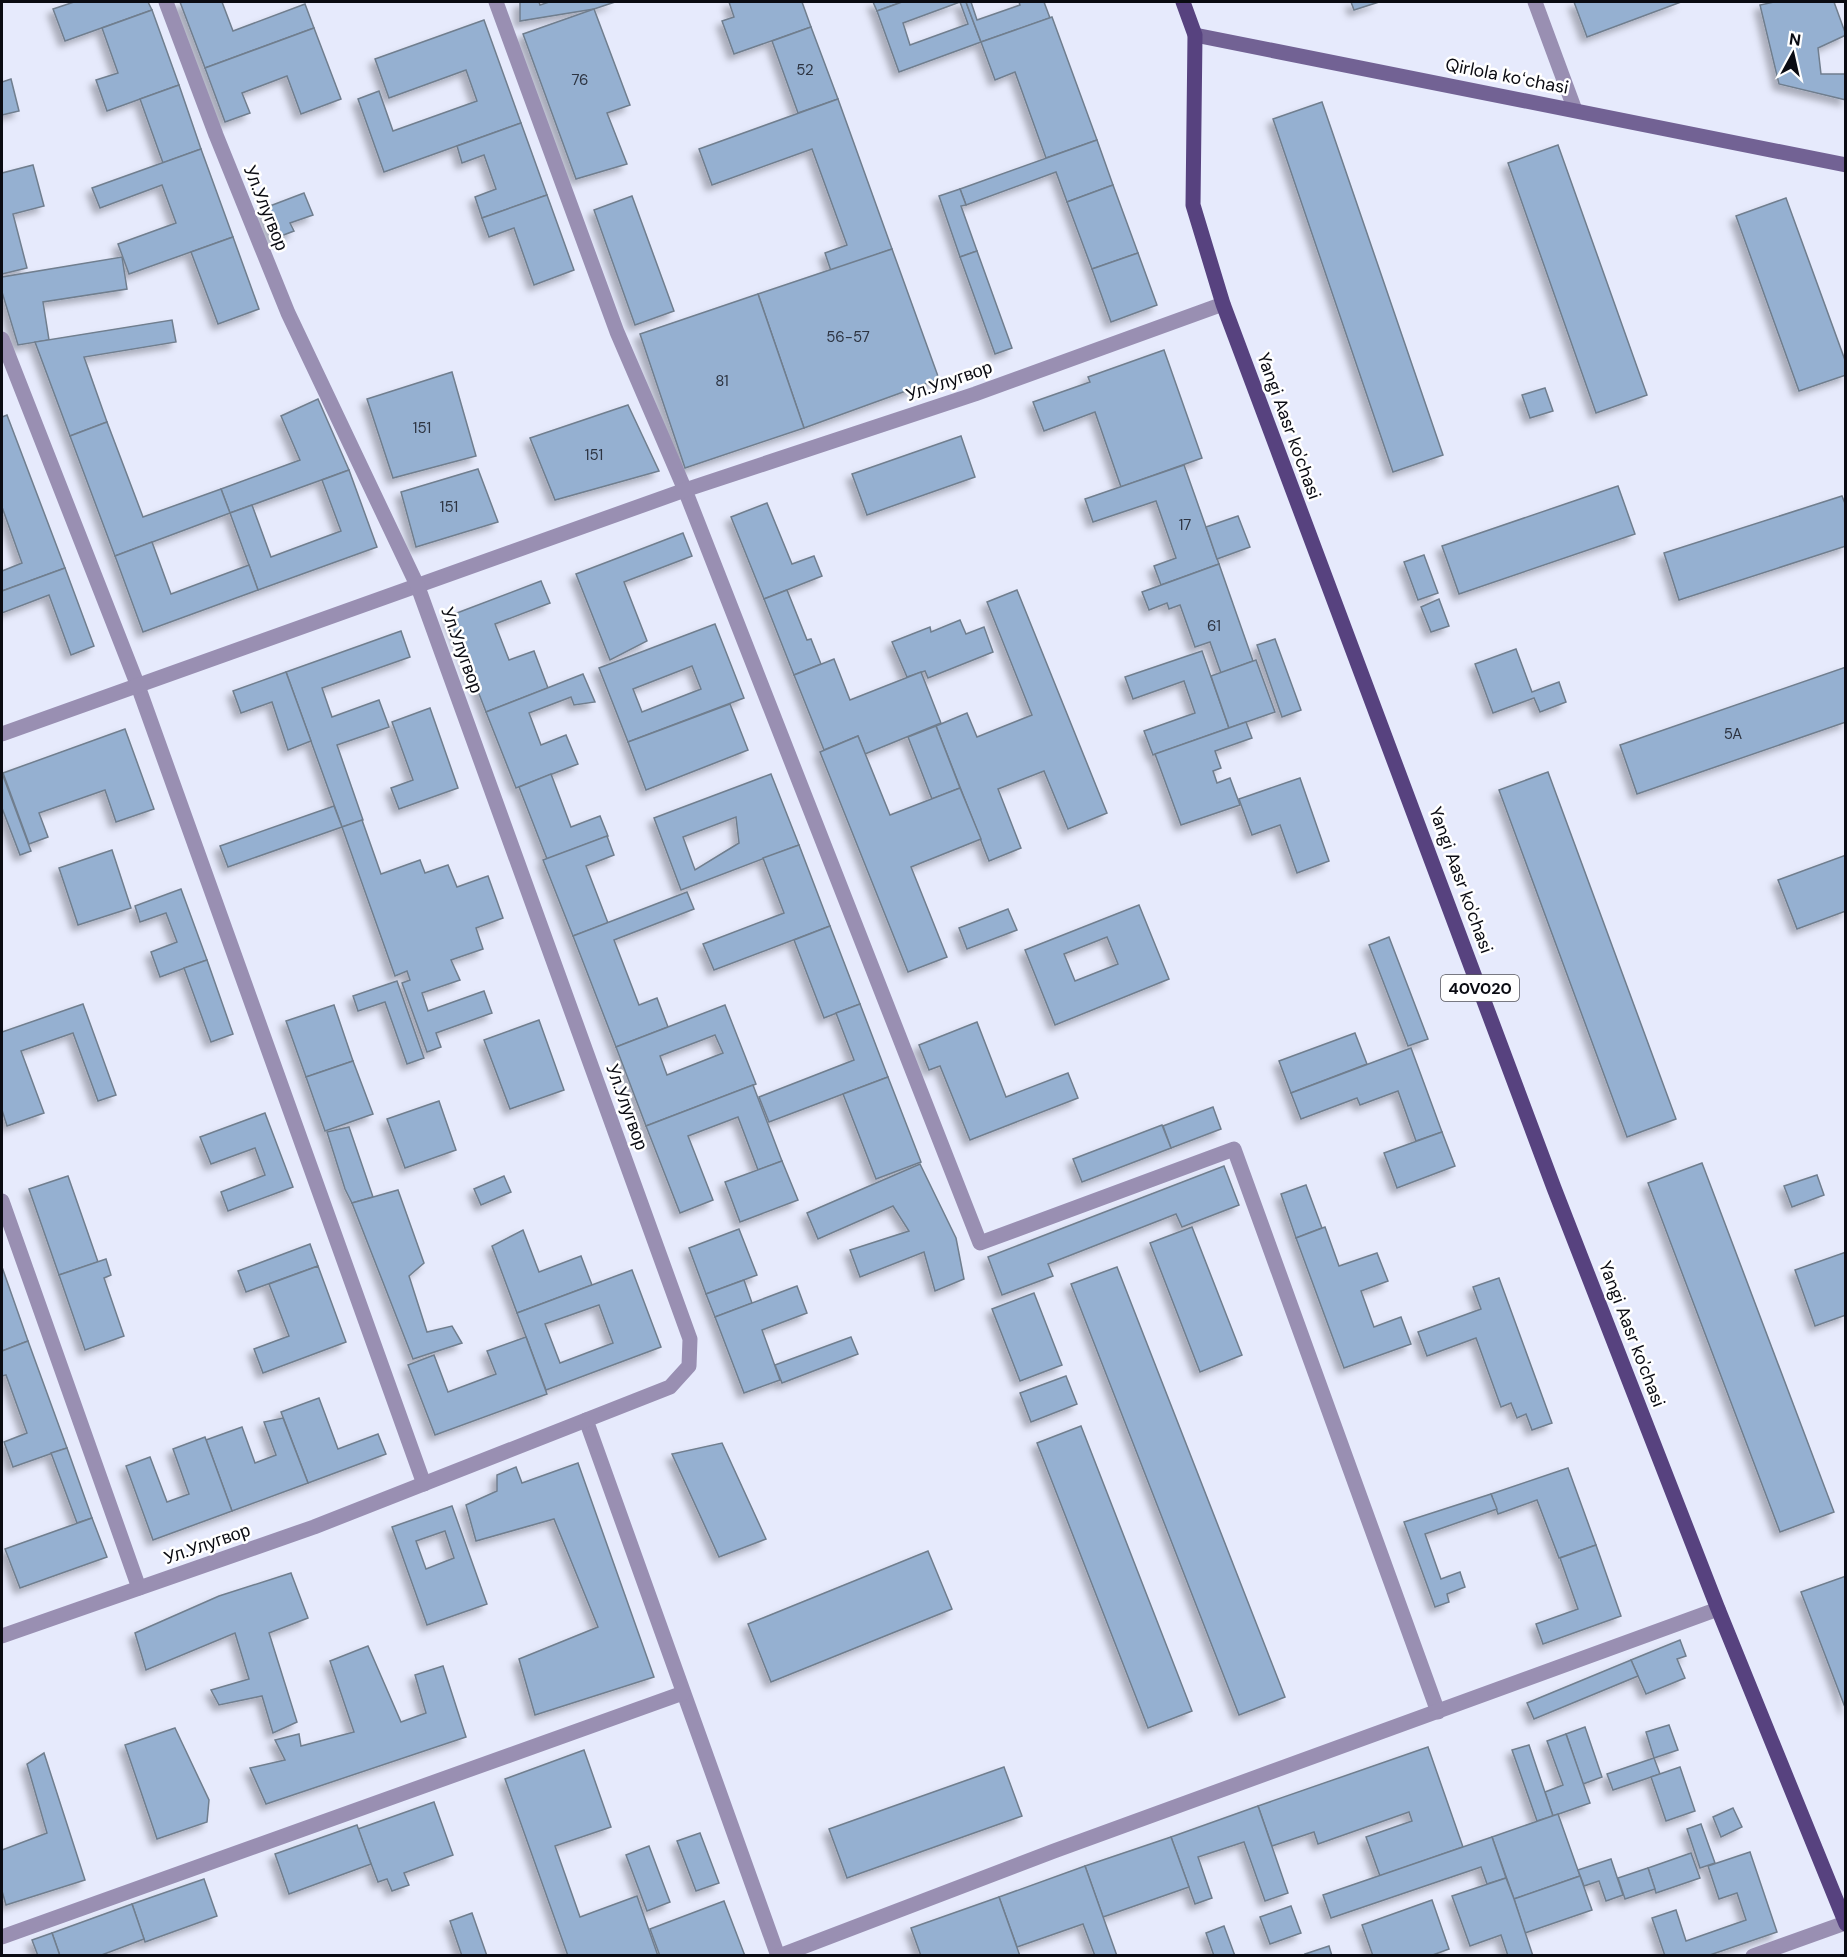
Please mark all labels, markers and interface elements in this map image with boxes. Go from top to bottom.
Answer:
north arrow [1763,24,1823,84]
text: N [1788,28,1802,51]
street label: Qirlola koʻchasi [1443,52,1571,100]
house number: 52 [796,60,814,80]
house number: 76 [571,70,589,90]
street label: Ул.Улугвор [238,162,294,254]
house number: 56-57 [826,327,870,347]
street label: Yangi Aasr ko'chasi [1251,349,1327,503]
street label: Ул.Улугвор [903,355,995,407]
house number: 81 [715,371,729,391]
house number: 151 [413,418,431,438]
house number: 151 [585,445,603,465]
house number: 151 [440,497,458,517]
house number: 17 [1179,515,1191,535]
street label: Ул.Улугвор [435,604,489,696]
house number: 61 [1207,616,1221,636]
house number: 5A [1724,724,1742,744]
street label: Yangi Aasr ko'chasi [1423,803,1499,957]
road number: 40V020 [1441,975,1519,1001]
street label: Ул.Улугвор [600,1061,654,1153]
street label: Yangi Aasr ko'chasi [1593,1258,1671,1410]
street label: Ул.Улугвор [161,1518,253,1570]

